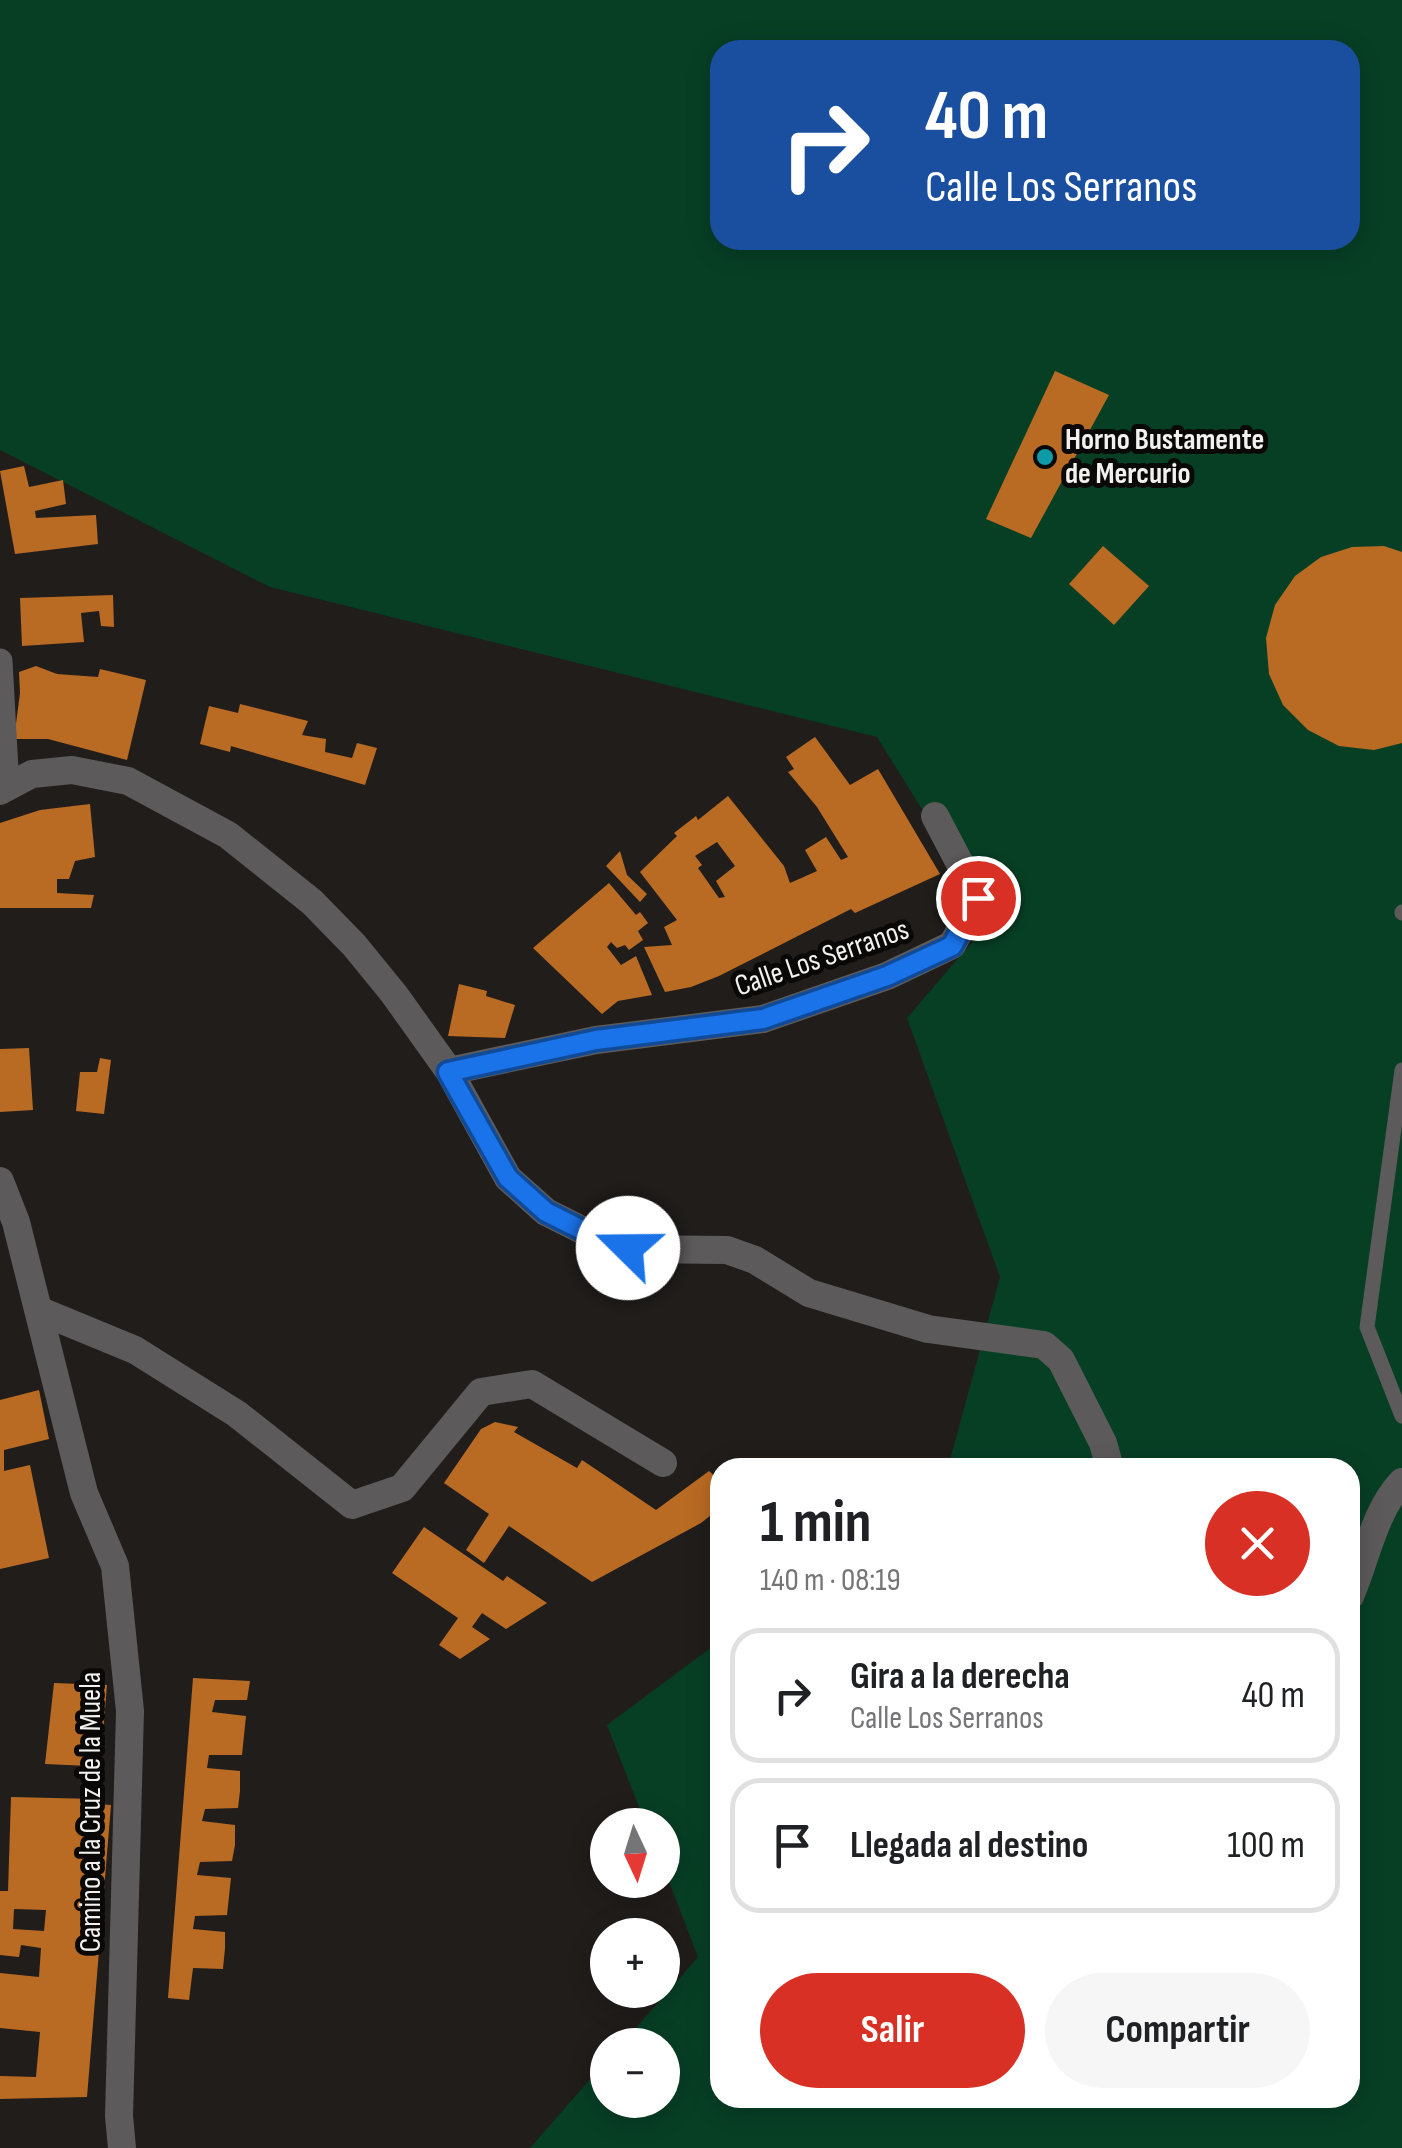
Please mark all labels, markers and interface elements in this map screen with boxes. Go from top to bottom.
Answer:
text: 40 m [925,75,1048,159]
icon: right [760,80,890,210]
text: Calle Los Serranos [925,160,1197,215]
place label: Horno Bustamente de Mercurio [1065,422,1264,492]
marker: Horno Bustamente de Mercurio [1034,446,1056,468]
pin [936,856,1021,941]
icon: arrive [951,871,1006,926]
street label: Calle Los Serranos [730,911,914,1005]
position arrow [576,1196,680,1300]
text: 1 min [760,1487,872,1559]
button: close [1205,1491,1310,1596]
text: 140 m · 08:19 [760,1561,901,1600]
text: Gira a la derecha [850,1654,1070,1699]
icon: right [765,1668,820,1723]
street label: Camino a la Cruz de la Muela [73,1672,109,1952]
text: 40 m [1242,1673,1305,1718]
text: Calle Los Serranos [850,1699,1044,1738]
north arrow [590,1808,680,1898]
map controls [590,1808,680,2118]
icon: arrive [765,1818,820,1873]
text: Llegada al destino [850,1823,1088,1868]
text: 100 m [1227,1823,1305,1868]
button: + [590,1918,680,2008]
button: Salir [760,1973,1025,2088]
button: Compartir [1045,1973,1310,2088]
button: − [590,2028,680,2118]

